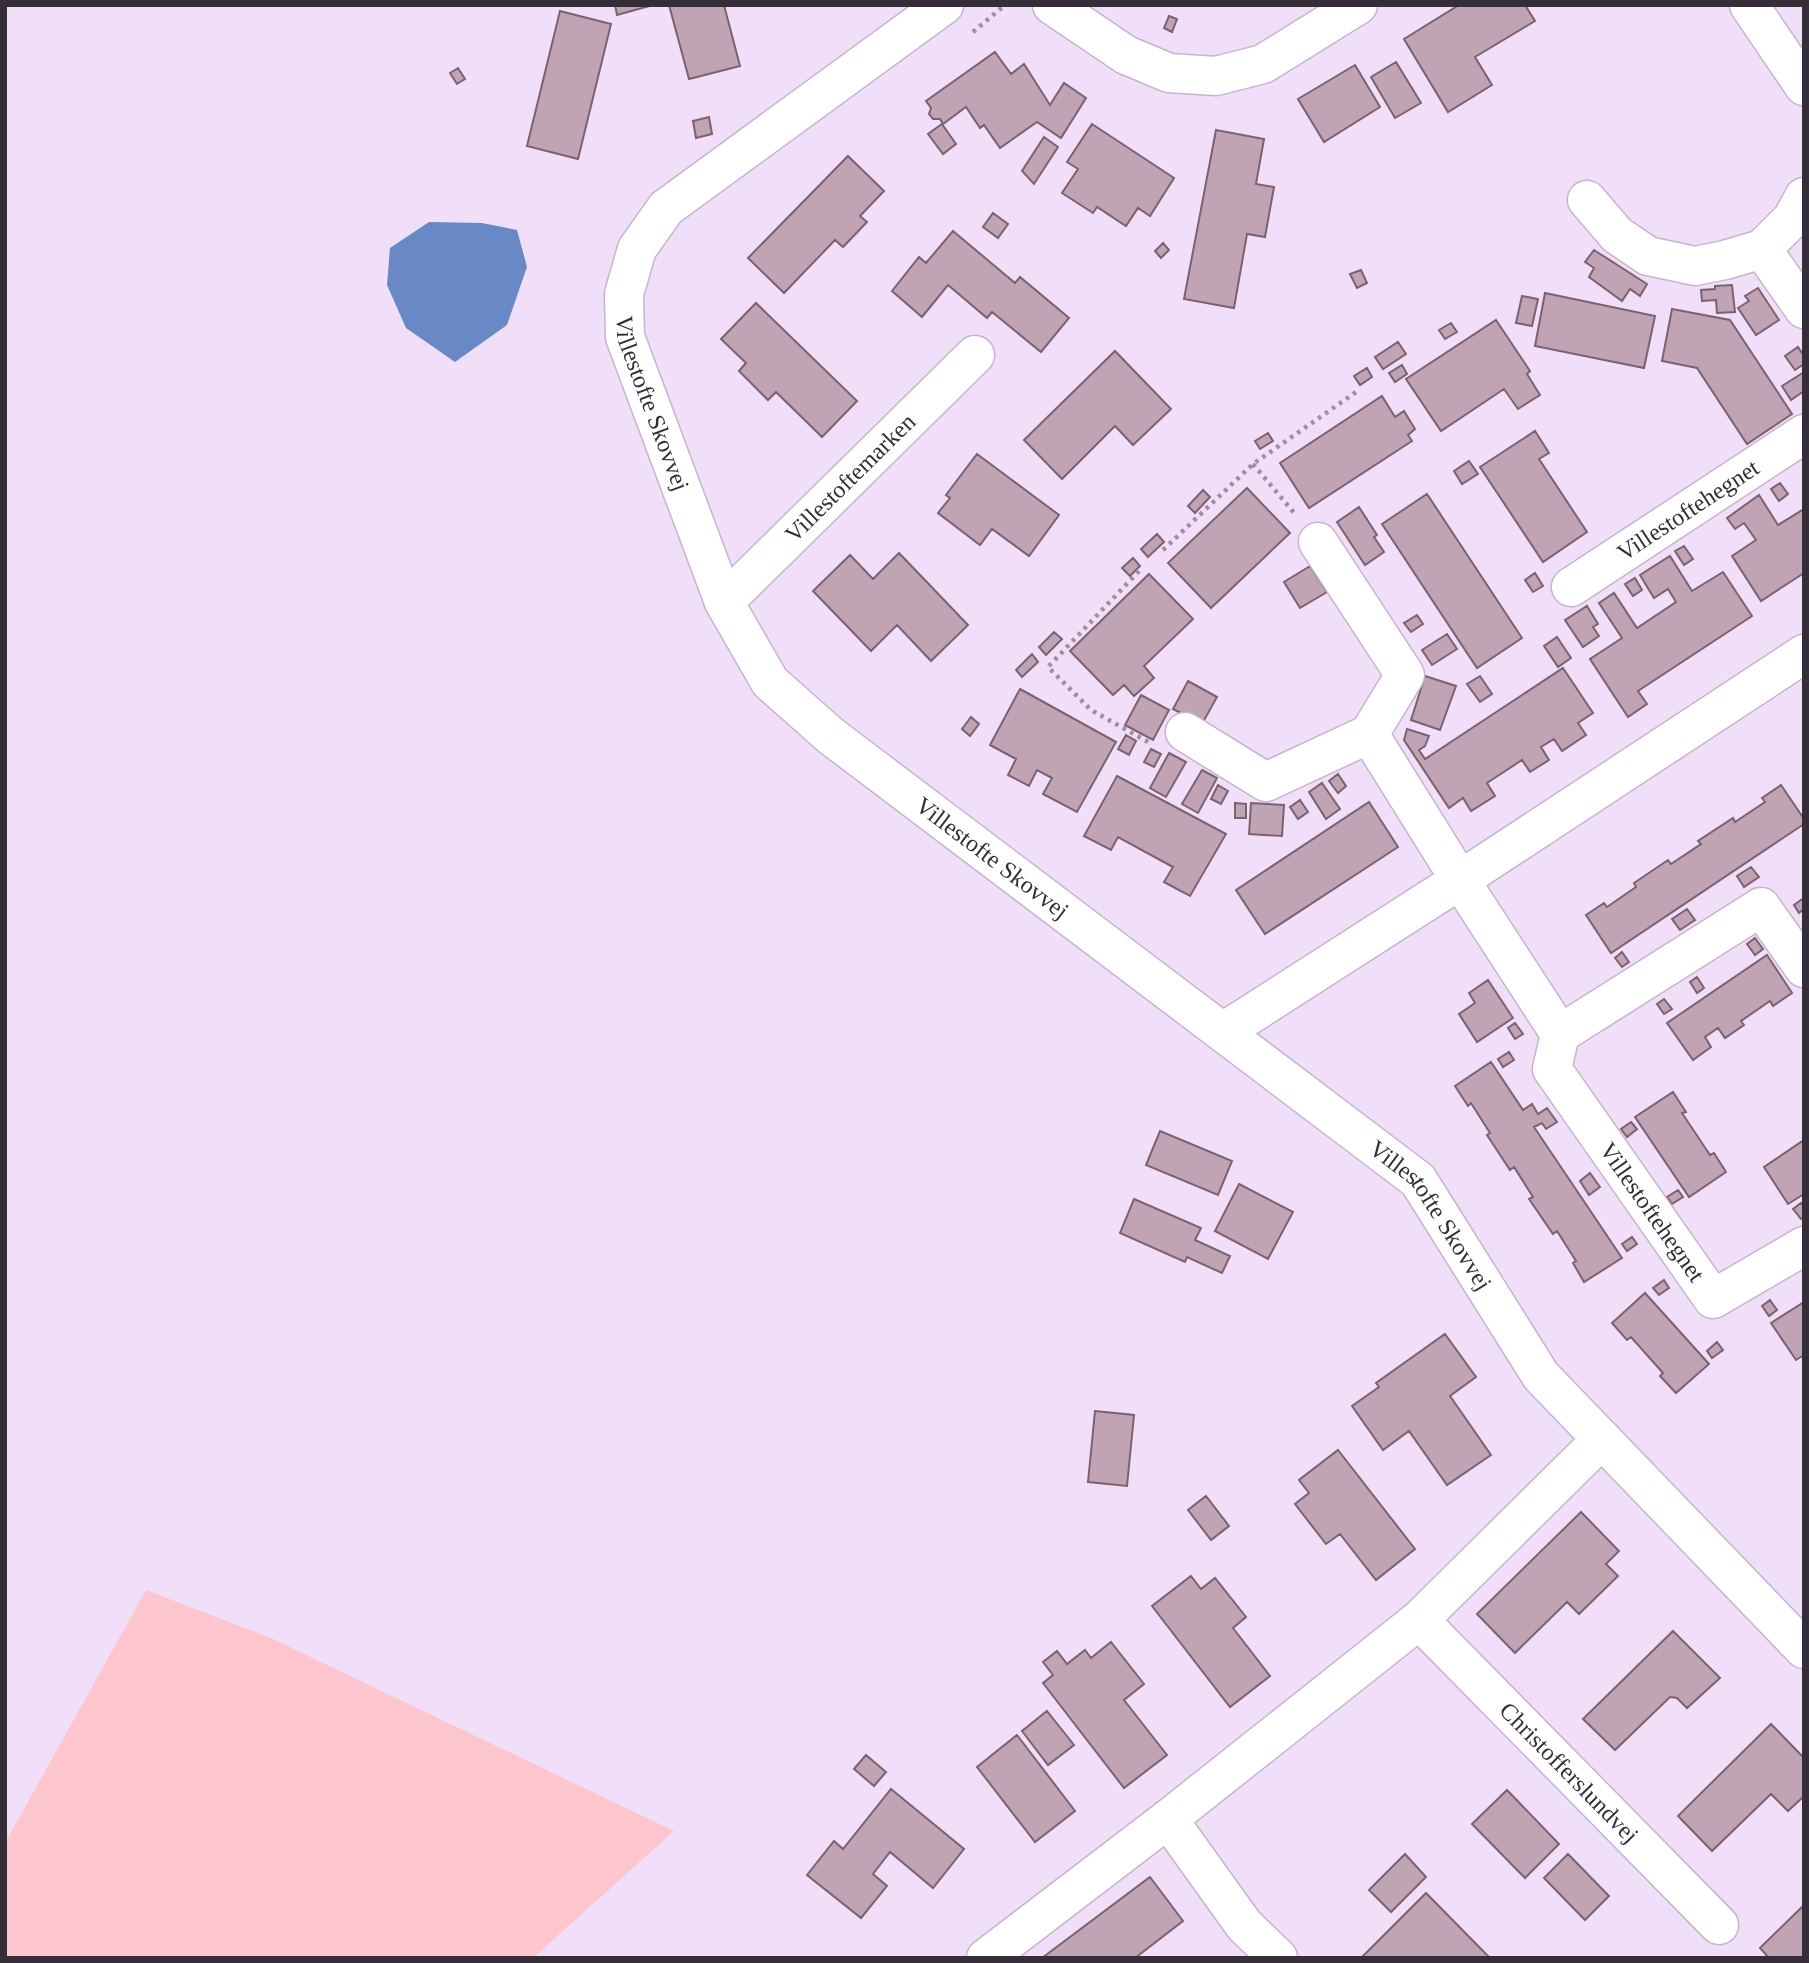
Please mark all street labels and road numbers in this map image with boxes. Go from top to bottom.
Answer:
street label: Villestofte Skovvej [612,315,694,494]
street label: Villestoftemarken [780,408,921,547]
street label: Villestoftehegnet [1612,454,1764,566]
street label: Villestofte Skovvej [911,792,1074,924]
street label: Villestofte Skovvej [1365,1135,1497,1295]
street label: Villestoftehegnet [1595,1138,1710,1287]
street label: Christofferslundvej [1494,1697,1644,1848]

